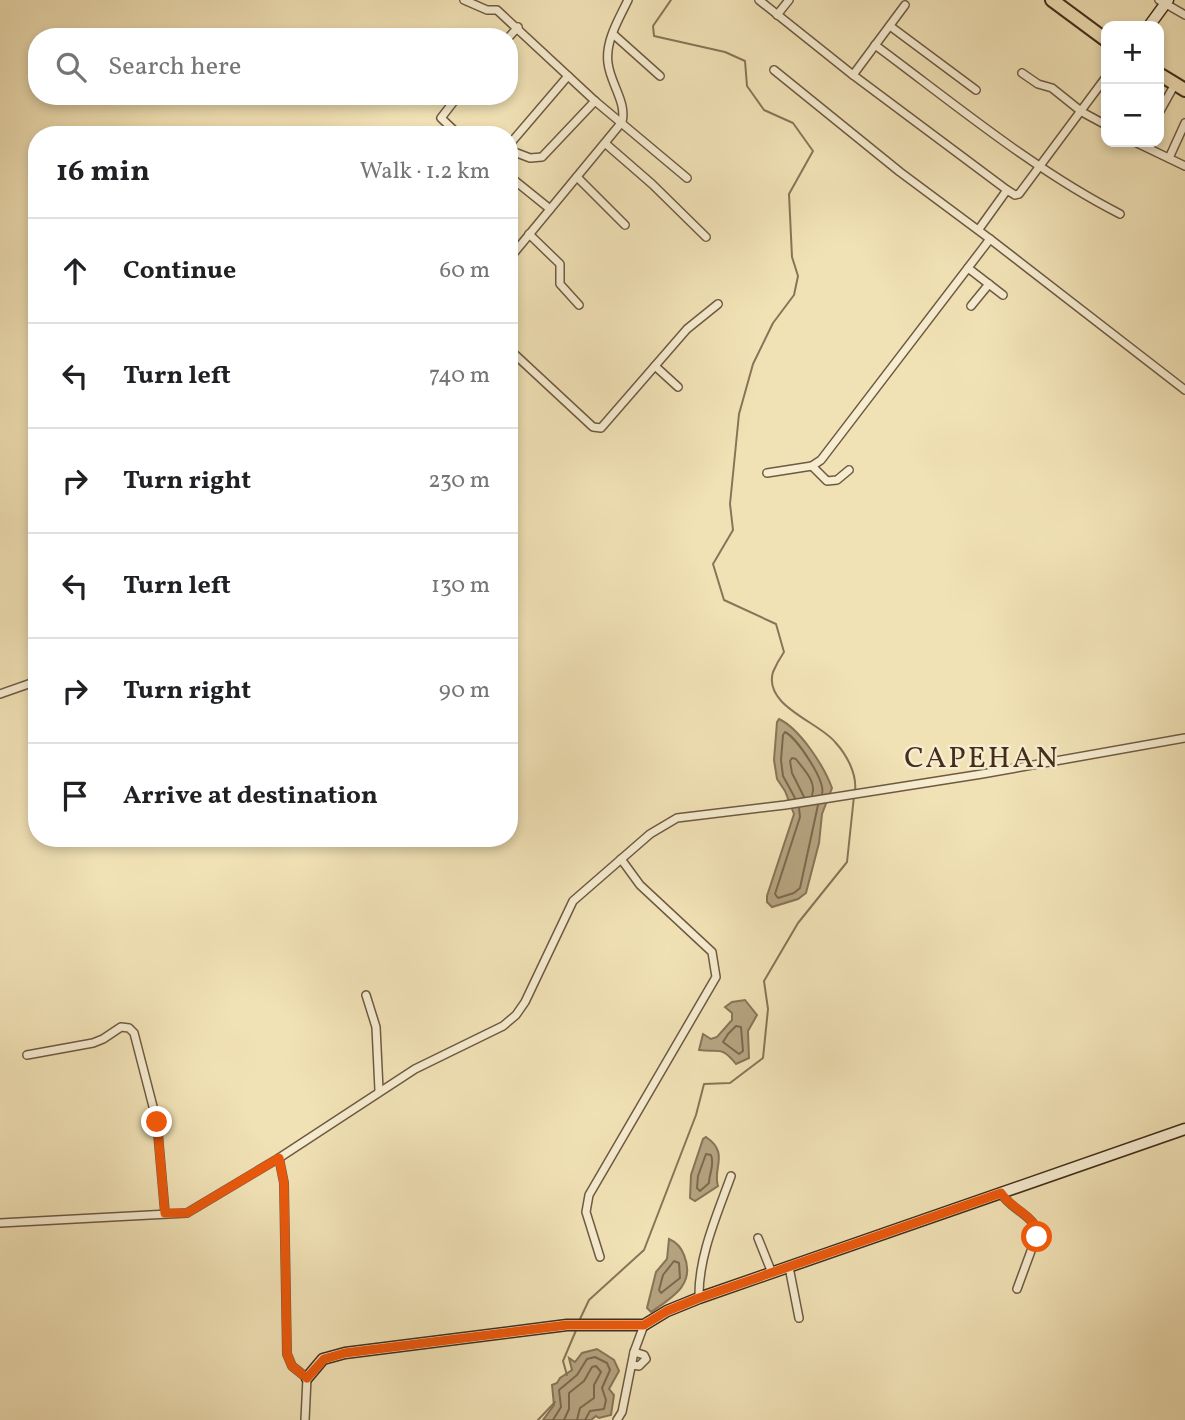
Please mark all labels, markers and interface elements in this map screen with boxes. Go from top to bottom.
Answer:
map controls [1101,21,1164,147]
button: + [1101,21,1164,84]
search box [28,28,518,105]
icon: search [52,48,90,86]
text: Search here [108,49,241,85]
button: − [1101,84,1164,147]
text: 16 min [56,151,150,193]
text: Walk · 1.2 km [360,156,490,188]
icon: ahead [56,252,94,290]
text: Continue [123,253,236,289]
text: 60 m [440,255,490,287]
icon: left [56,357,94,395]
text: Turn left [123,358,231,394]
text: 740 m [429,360,490,392]
icon: right [56,462,94,500]
text: Turn right [123,463,251,499]
text: 230 m [428,465,490,497]
icon: left [56,567,94,605]
text: Turn left [123,568,231,604]
text: 130 m [431,570,490,602]
icon: right [56,672,94,710]
text: Turn right [123,673,251,709]
text: 90 m [439,675,490,707]
district label: CAPEHAN [904,738,1060,780]
icon: arrive [56,777,94,815]
text: Arrive at destination [123,778,378,814]
route end [141,1106,172,1137]
route start [1021,1221,1052,1252]

